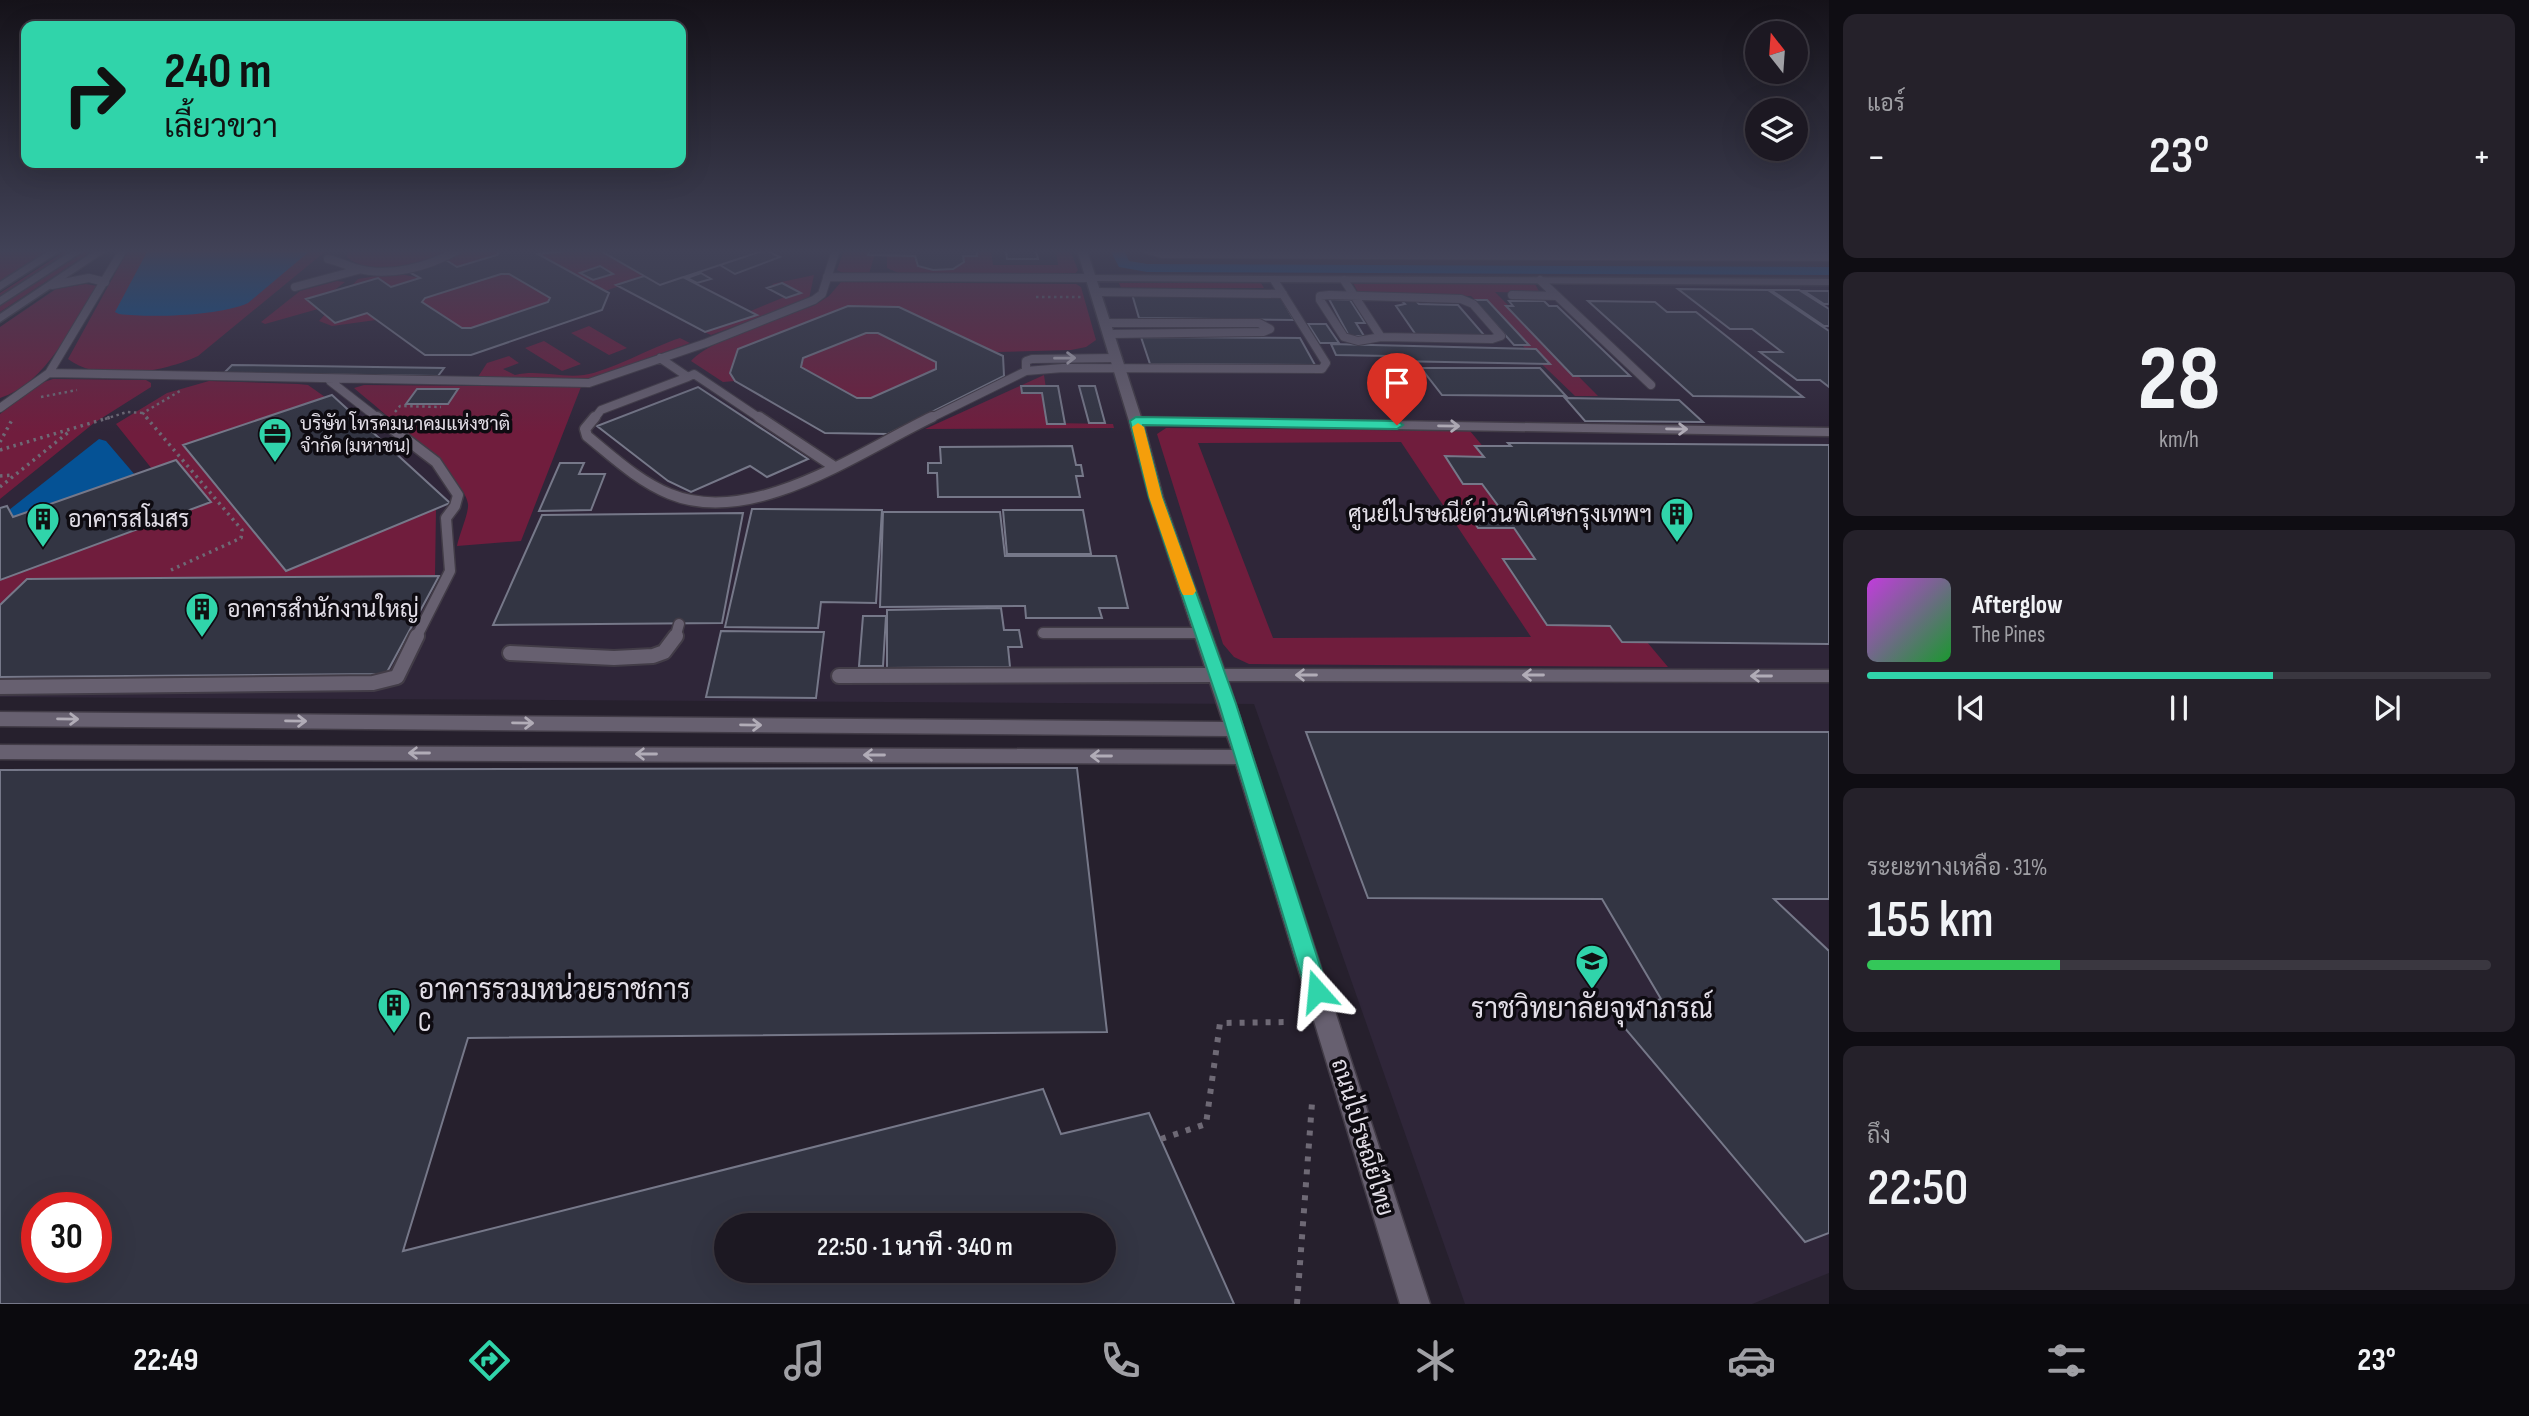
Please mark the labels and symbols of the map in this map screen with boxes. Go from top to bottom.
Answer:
north arrow [1745,21,1808,84]
one-way arrow [1054,351,1077,365]
pin [1367,353,1427,425]
place label: บริษัท โทรคมนาคมแห่งชาติ จำกัด (มหาชน) [300,411,510,458]
office icon: บริษัท โทรคมนาคมแห่งชาติ จำกัด (มหาชน) [256,415,294,464]
one-way arrow [1438,419,1461,432]
one-way arrow [1665,422,1688,436]
building icon: ศูนย์ไปรษณีย์ด่วนพิเศษกรุงเทพฯ [1658,495,1696,544]
place label: ศูนย์ไปรษณีย์ด่วนพิเศษกรุงเทพฯ [1348,498,1652,531]
building icon: อาคารสโมสร [24,500,62,549]
place label: อาคารสโมสร [68,503,189,534]
building icon: อาคารสำนักงานใหญ่ [183,590,221,639]
place label: อาคารสำนักงานใหญ่ [227,593,419,624]
one-way arrow [1295,668,1318,682]
one-way arrow [1522,669,1545,682]
one-way arrow [1750,669,1773,683]
one-way arrow [56,712,79,726]
one-way arrow [284,715,307,728]
one-way arrow [511,717,534,730]
one-way arrow [739,719,762,732]
one-way arrow [407,746,430,760]
one-way arrow [635,747,658,761]
one-way arrow [862,748,885,762]
one-way arrow [1090,749,1113,763]
school or university icon: ราชวิทยาลัยจุฬาภรณ์ [1573,942,1611,991]
position arrow [1280,954,1354,1028]
place label: อาคารรวมหน่วยราชการ C [418,972,690,1039]
building icon: อาคารรวมหน่วยราชการ C [375,986,413,1035]
place label: ราชวิทยาลัยจุฬาภรณ์ [1471,989,1713,1028]
street label: ถนนไปรษณีย์ไทย [1325,1054,1402,1219]
speed limit sign: 30 [21,1192,112,1283]

